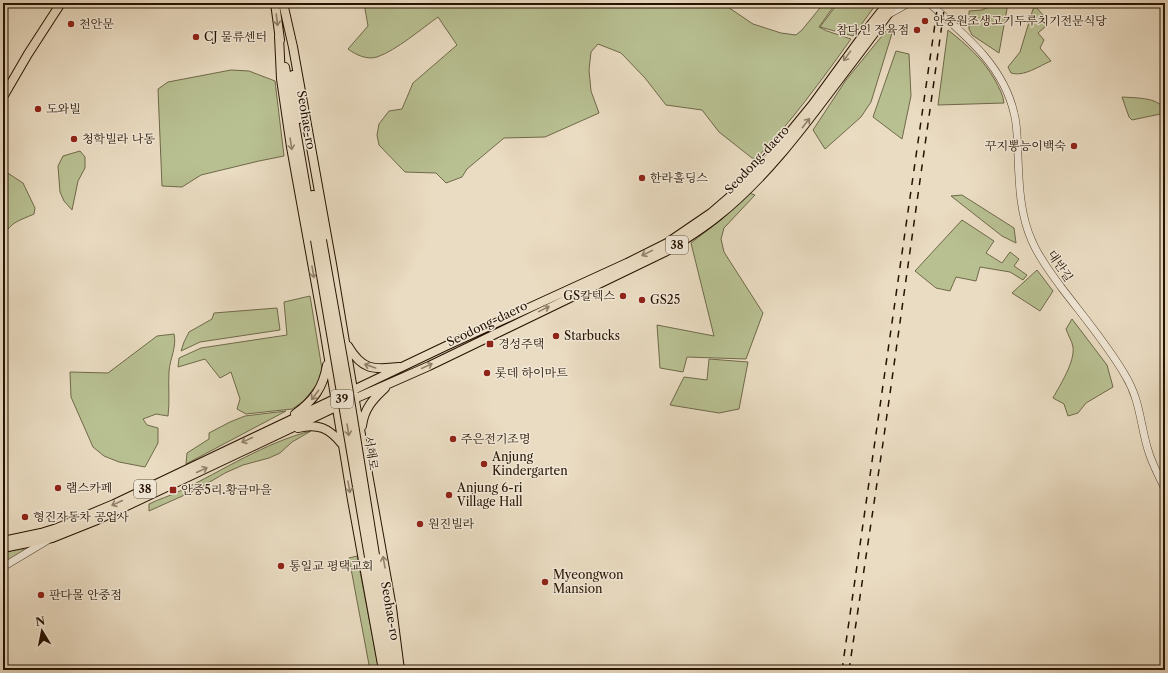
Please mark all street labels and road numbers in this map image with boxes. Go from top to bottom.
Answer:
street label: Seohae-ro [294,89,319,151]
street label: Seodong-daero [721,122,792,197]
road number: 38 [666,236,688,254]
street label: 대반길 [1044,247,1076,284]
street label: Seodong-daero [444,298,530,350]
road number: 39 [331,390,353,408]
street label: 서해로 [361,435,382,472]
road number: 38 [134,480,156,498]
street label: Seohae-ro [378,580,403,642]

